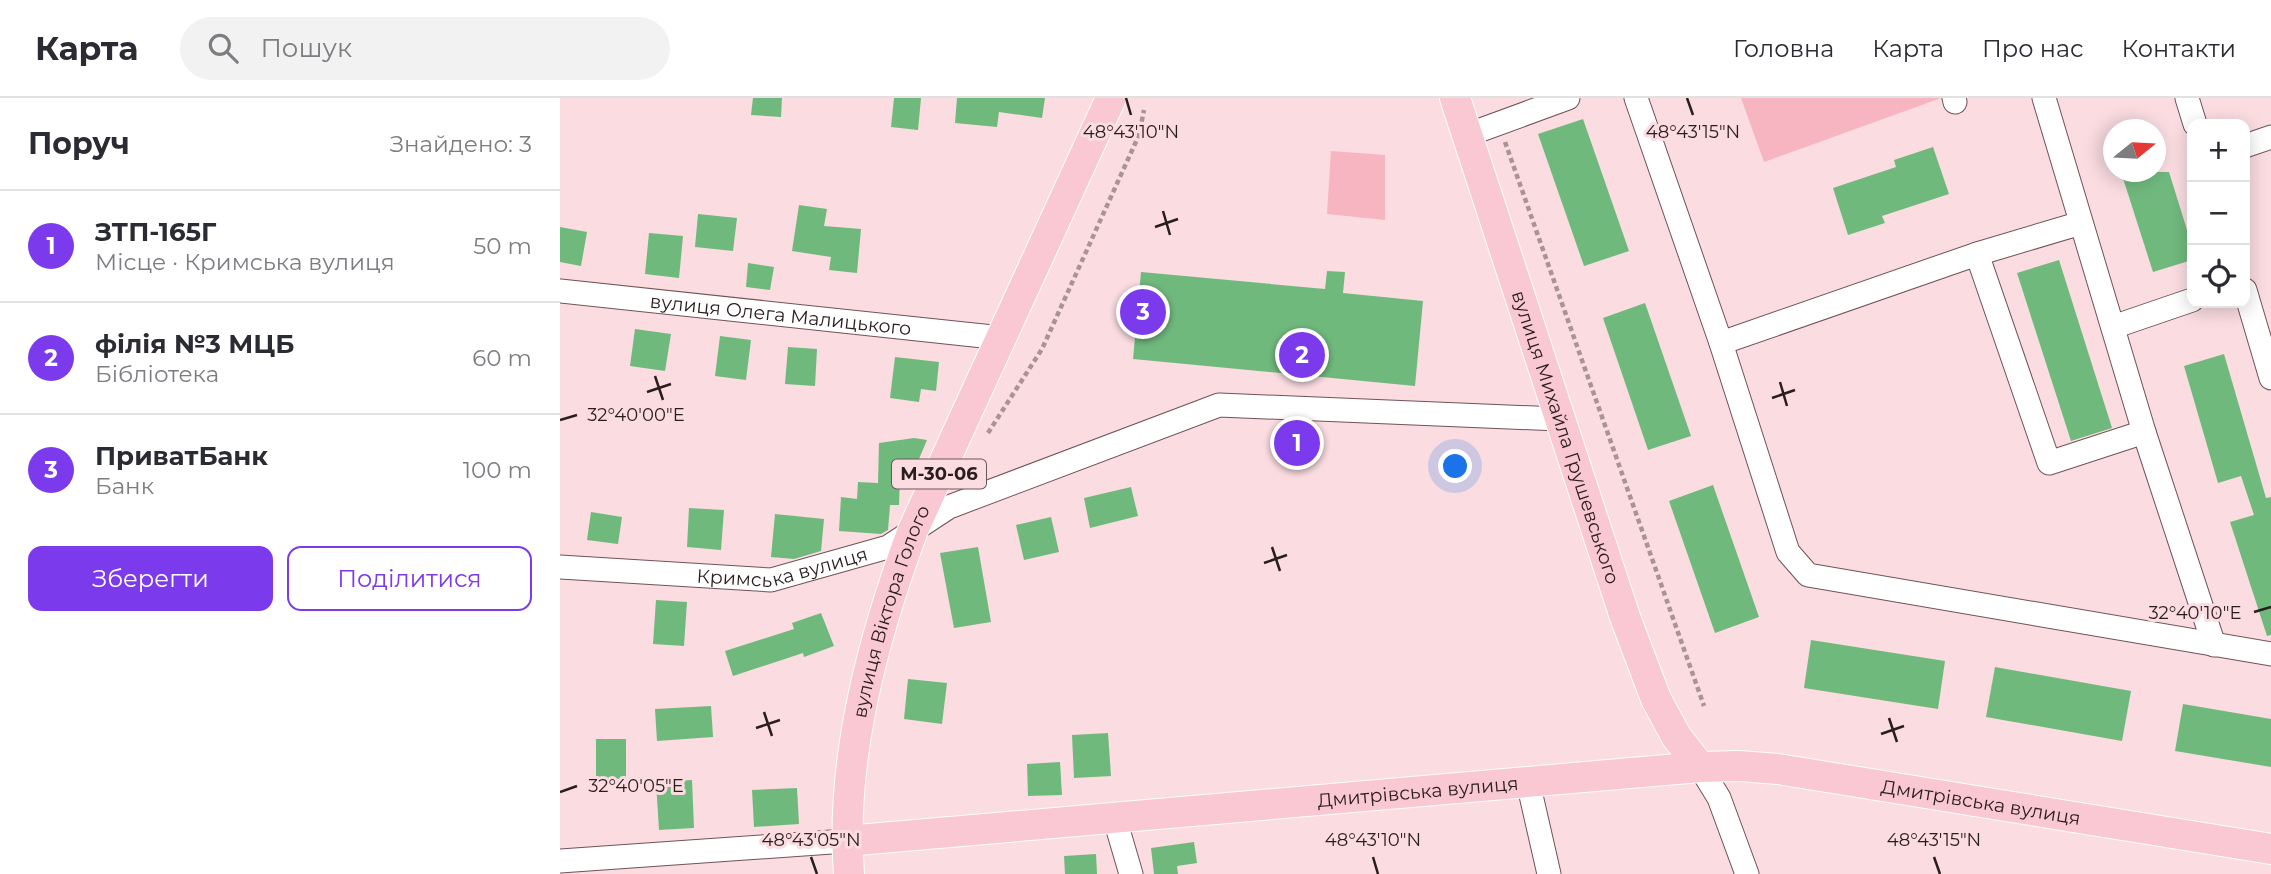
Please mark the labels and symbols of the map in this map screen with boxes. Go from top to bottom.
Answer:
north arrow [2103,119,2166,182]
text: 48°43'10"N [1083,121,1179,143]
text: 48°43'15"N [1646,121,1740,143]
pin: 3 [1120,286,1166,338]
street label: вулиця Михайла Грушевського [1507,288,1624,587]
street label: вулиця Олега Малицького [649,290,913,340]
pin: 2 [1279,329,1325,381]
text: 32°40'00"E [587,404,685,426]
pin: 1 [1274,417,1320,469]
your location [1438,449,1472,483]
road number: М-30-06 [892,460,986,488]
street label: вулиця Віктора Голого [848,502,935,720]
street label: Кримська вулиця [696,542,870,592]
text: 32°40'10"E [2149,602,2241,624]
street label: Дмитрівська вулиця [1316,772,1519,812]
text: 32°40'05"E [588,775,684,797]
street label: Дмитрівська вулиця [1880,775,2082,830]
text: 48°43'05"N [761,829,861,851]
text: 48°43'10"N [1325,829,1421,851]
text: 48°43'15"N [1887,829,1981,851]

